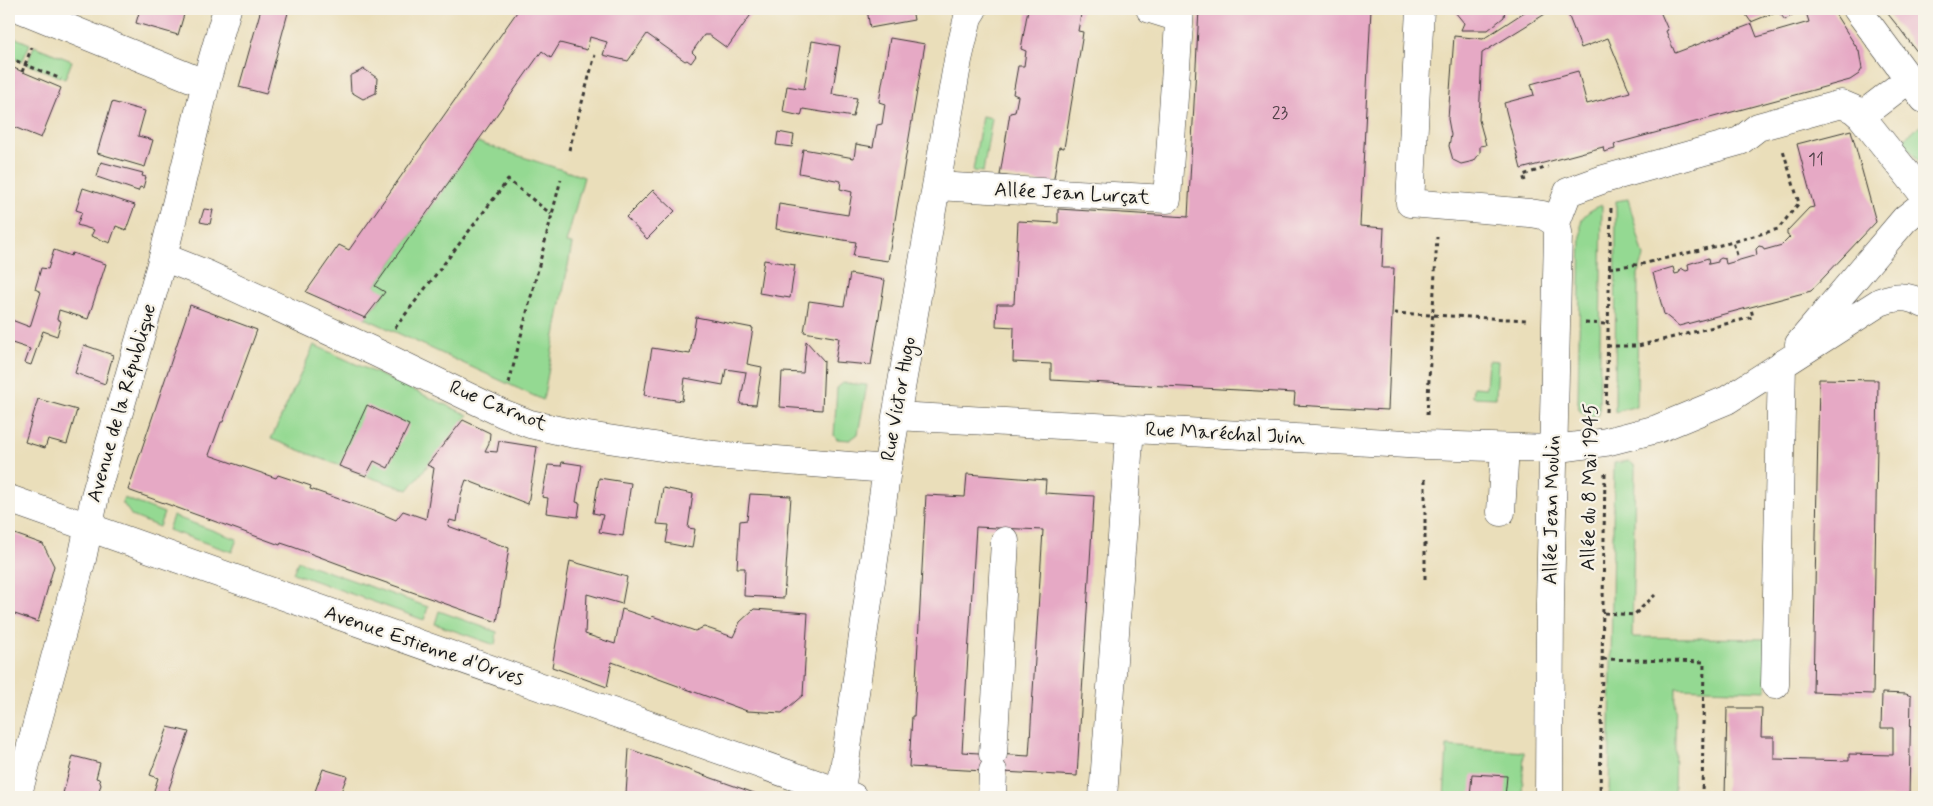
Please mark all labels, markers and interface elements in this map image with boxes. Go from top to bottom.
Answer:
house number: 23 [1272,101,1289,125]
house number: 11 [1808,148,1824,172]
street label: Allée Jean Lurçat [994,176,1151,212]
street label: Avenue de la République [81,301,163,505]
street label: Rue Victor Hugo [875,335,924,464]
street label: Rue Carnot [445,374,551,438]
street label: Allée du 8 Mai 1945 [1575,403,1605,571]
street label: Rue Maréchal Juin [1144,416,1306,452]
street label: Allée Jean Moulin [1537,435,1567,585]
street label: Avenue Estienne d'Orves [321,599,527,693]

